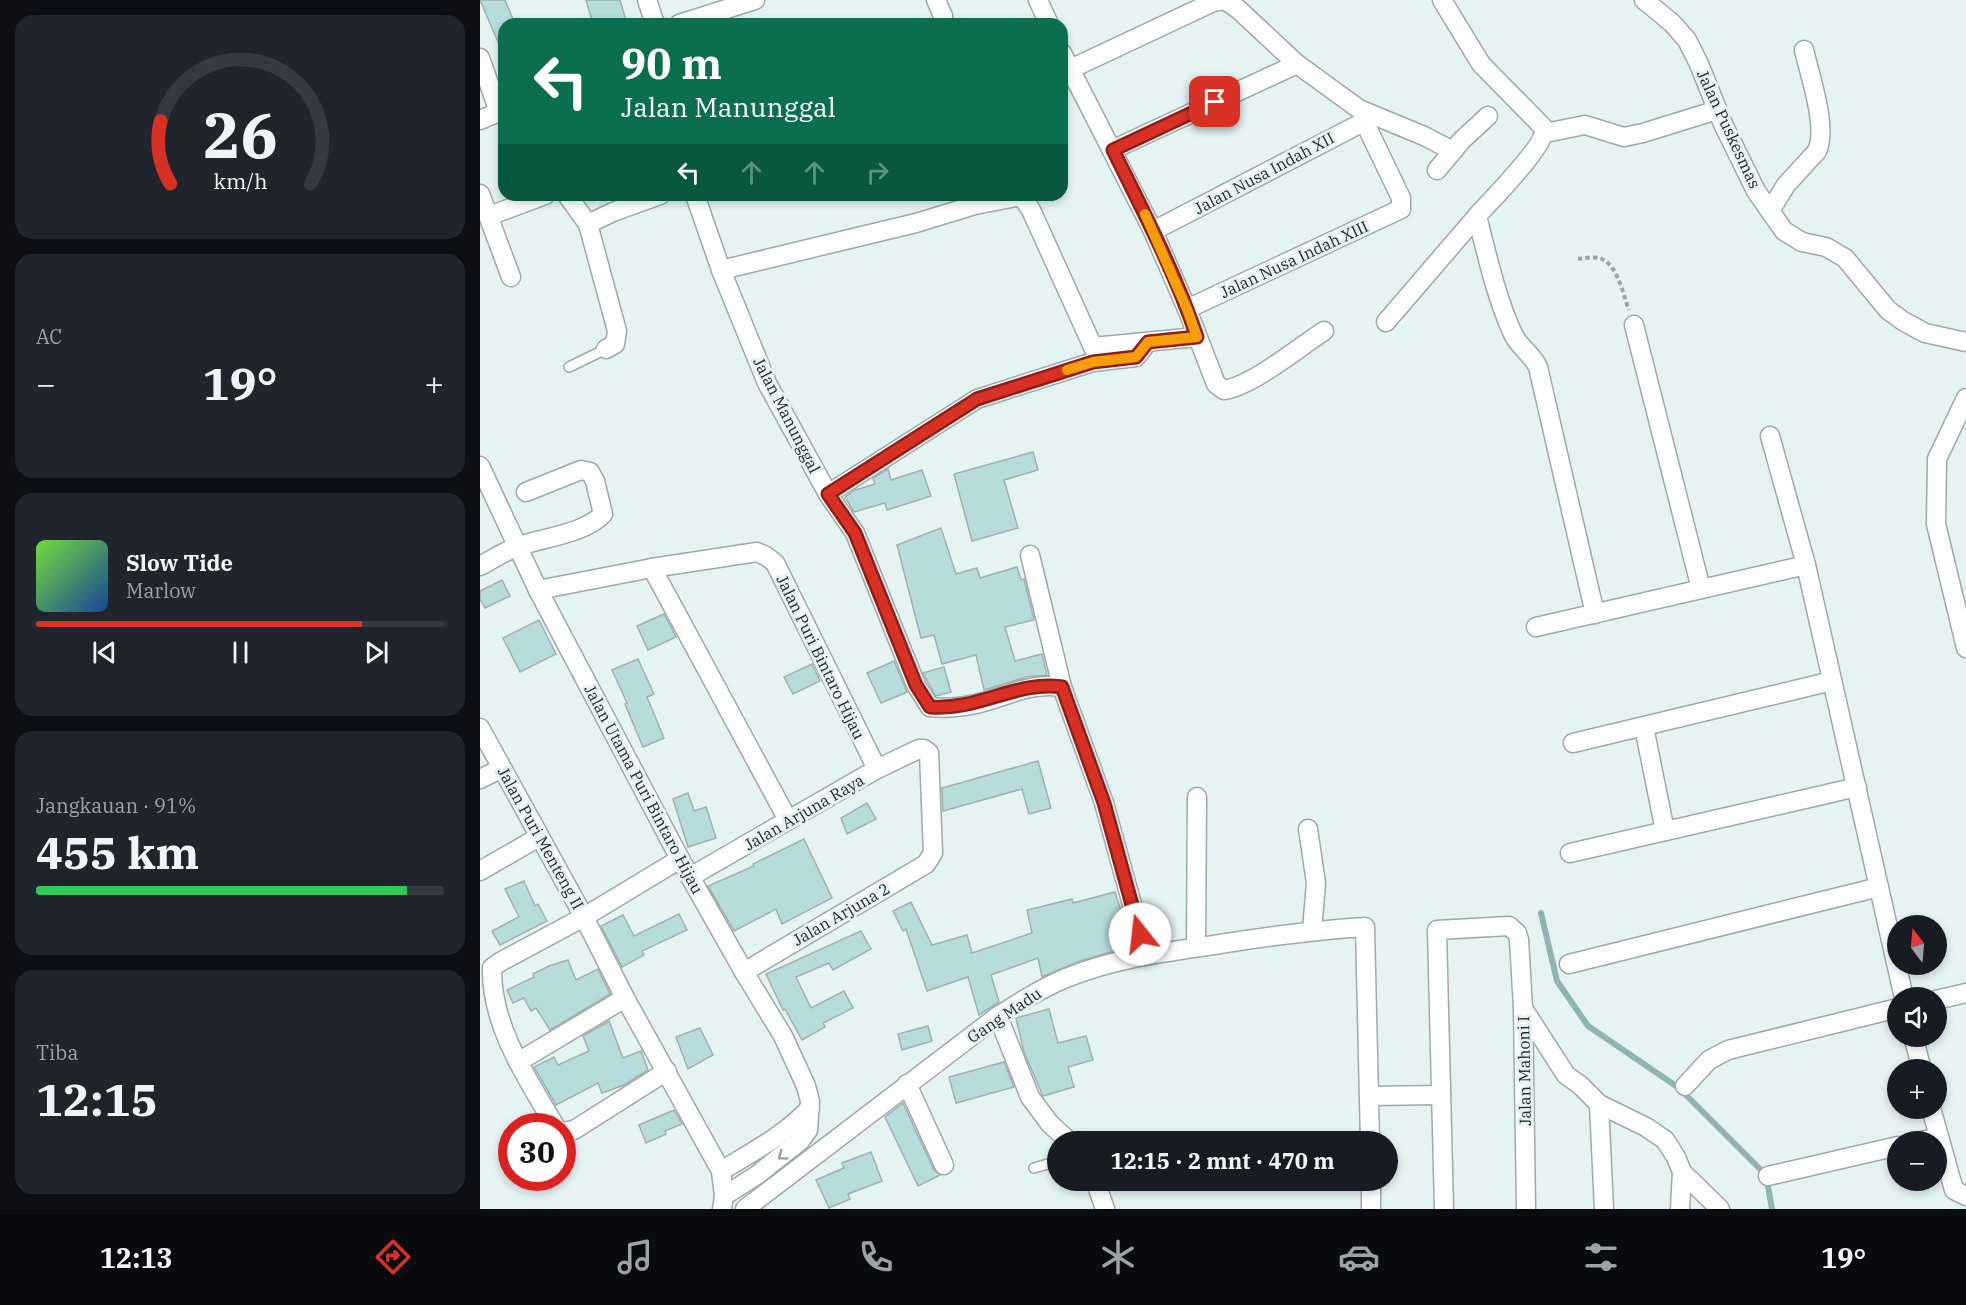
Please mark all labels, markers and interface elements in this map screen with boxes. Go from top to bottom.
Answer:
text: 90 m [621,36,722,91]
icon: left [522,42,600,120]
street label: Jalan Puskesmas [1693,67,1765,191]
pin [1189,76,1240,127]
icon: arrive [1198,85,1231,118]
text: Jalan Manunggal [621,89,836,124]
text: 26 [203,94,277,175]
street label: Jalan Nusa Indah XII [1191,128,1337,218]
icon: left [672,156,705,189]
icon: ahead [735,156,768,189]
icon: ahead [798,156,831,189]
icon: right [861,156,894,189]
text: km/h [213,167,267,195]
street label: Jalan Nusa Indah XIII [1217,216,1371,302]
text: AC [36,323,62,350]
text: 19° [202,354,278,412]
street label: Jalan Manunggal [749,354,825,476]
text: − [36,362,56,405]
text: + [424,362,444,405]
text: Slow Tide [126,548,233,577]
street label: Jalan Puri Bintaro Hijau [772,572,870,743]
text: Marlow [126,577,196,604]
icon: previous [88,636,121,669]
icon: pause [224,636,257,669]
icon: next [360,636,393,669]
street label: Jalan Utama Puri Bintaro Hijau [580,681,708,897]
street label: Jalan Puri Menteng II [493,763,589,913]
street label: Jalan Arjuna Raya [740,769,868,854]
text: Jangkauan · 91% [36,792,196,819]
text: 455 km [36,823,199,881]
street label: Jalan Arjuna 2 [789,878,893,950]
position arrow [1108,902,1172,966]
north arrow [1887,915,1947,975]
map controls [1887,915,1947,1191]
street label: Gang Madu [963,983,1045,1047]
button: sound [1887,987,1947,1047]
street label: Jalan Mahoni I [1513,1016,1535,1126]
text: Tiba [36,1039,78,1066]
button: + [1887,1059,1947,1119]
text: 12:15 [36,1070,158,1128]
speed limit sign: 30 [498,1113,576,1191]
button: − [1887,1131,1947,1191]
text: 12:15 · 2 mnt · 470 m [1110,1146,1335,1175]
one-way arrow [778,1149,789,1160]
icon: directions [372,1236,414,1278]
icon: music [614,1236,656,1278]
icon: phone [855,1236,897,1278]
icon: climate [1097,1236,1139,1278]
icon: car [1338,1236,1380,1278]
icon: filters [1580,1236,1622,1278]
text: 12:13 [100,1240,173,1275]
text: 19° [1821,1240,1866,1275]

